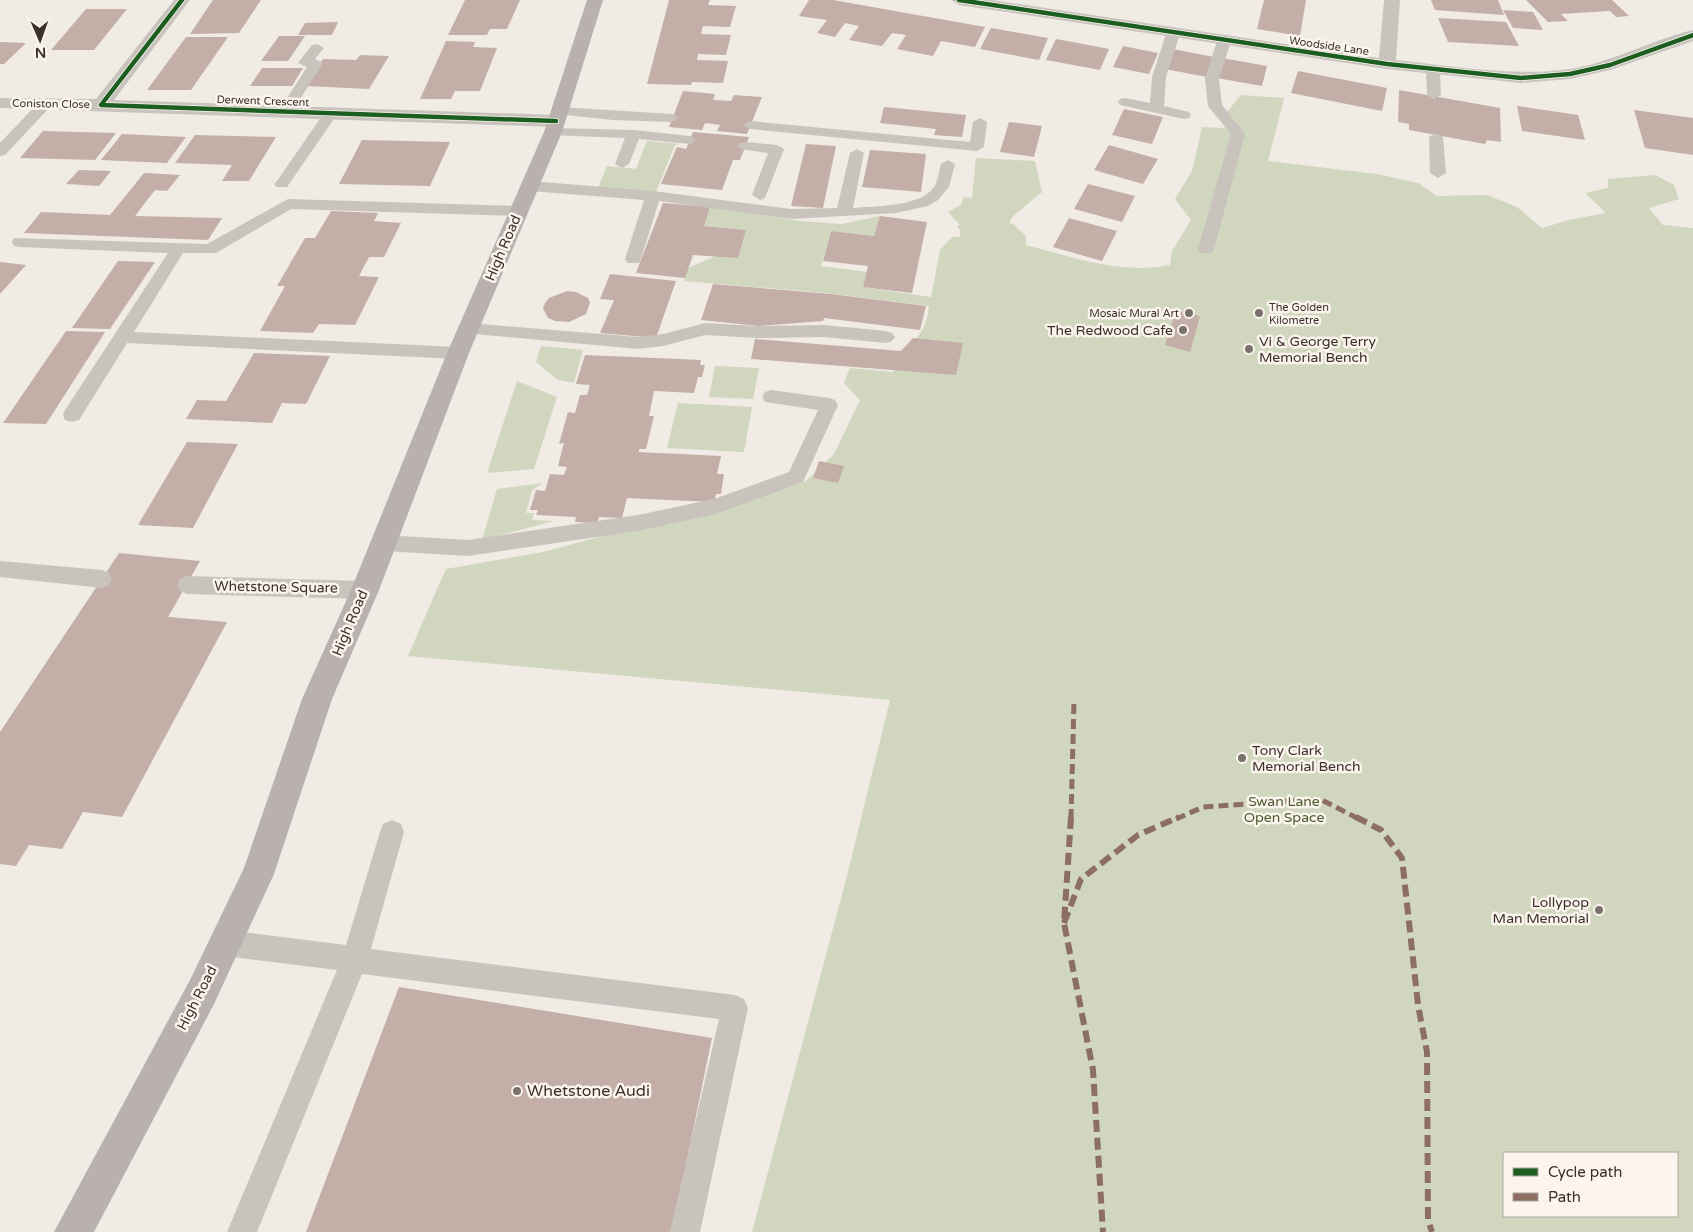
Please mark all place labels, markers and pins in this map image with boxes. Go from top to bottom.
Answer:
place label: The Golden Kilometre [1269,301,1329,327]
place label: Mosaic Mural Art [1089,307,1179,320]
marker: Mosaic Mural Art [1183,307,1195,319]
marker: The Golden Kilometre [1253,307,1265,319]
place label: The Redwood Cafe [1047,322,1173,339]
marker: The Redwood Cafe [1177,324,1189,336]
place label: Vi & George Terry Memorial Bench [1259,333,1376,366]
marker: Vi & George Terry Memorial Bench [1243,343,1255,355]
place label: Tony Clark Memorial Bench [1252,742,1361,775]
marker: Tony Clark Memorial Bench [1236,752,1248,764]
place label: Lollypop Man Memorial [1493,894,1589,927]
marker: Lollypop Man Memorial [1593,904,1605,916]
place label: Whetstone Audi [527,1081,650,1101]
marker: Whetstone Audi [511,1085,523,1097]

